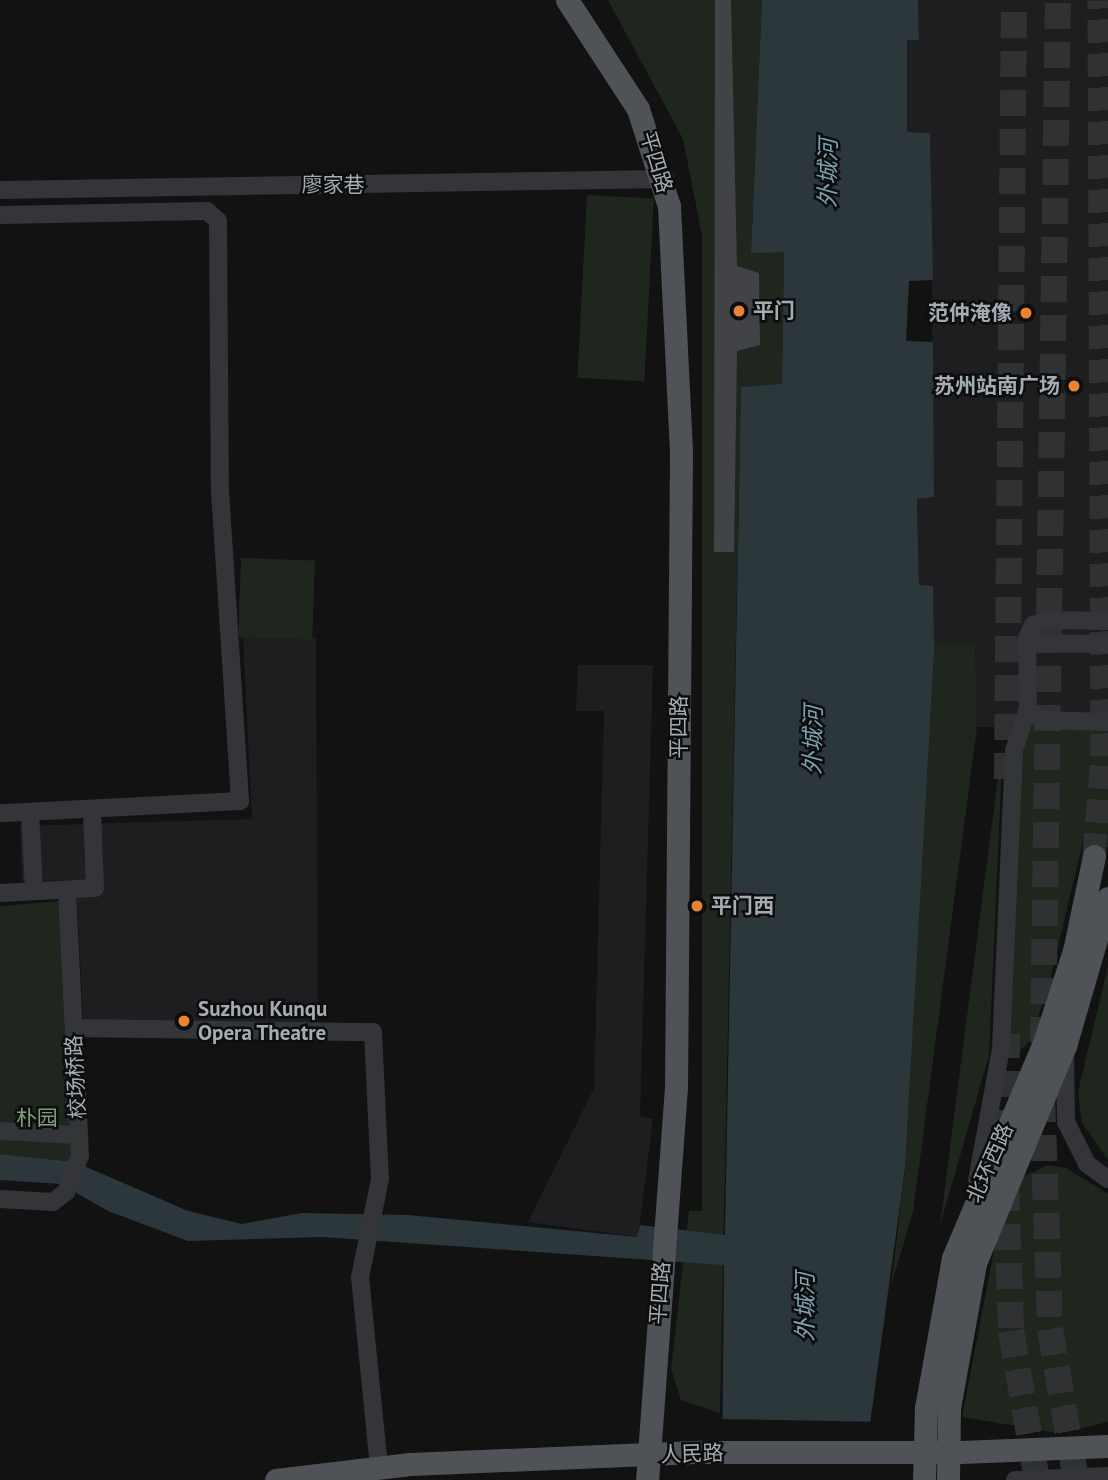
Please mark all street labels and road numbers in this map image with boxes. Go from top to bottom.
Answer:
street label: 平四路 [635,128,677,196]
street label: 廖家巷 [302,172,364,198]
street label: 平四路 [666,696,692,758]
street label: 校场桥路 [61,1034,91,1120]
street label: 北环西路 [961,1120,1019,1206]
street label: 平四路 [645,1261,675,1325]
street label: 人民路 [660,1440,724,1468]

